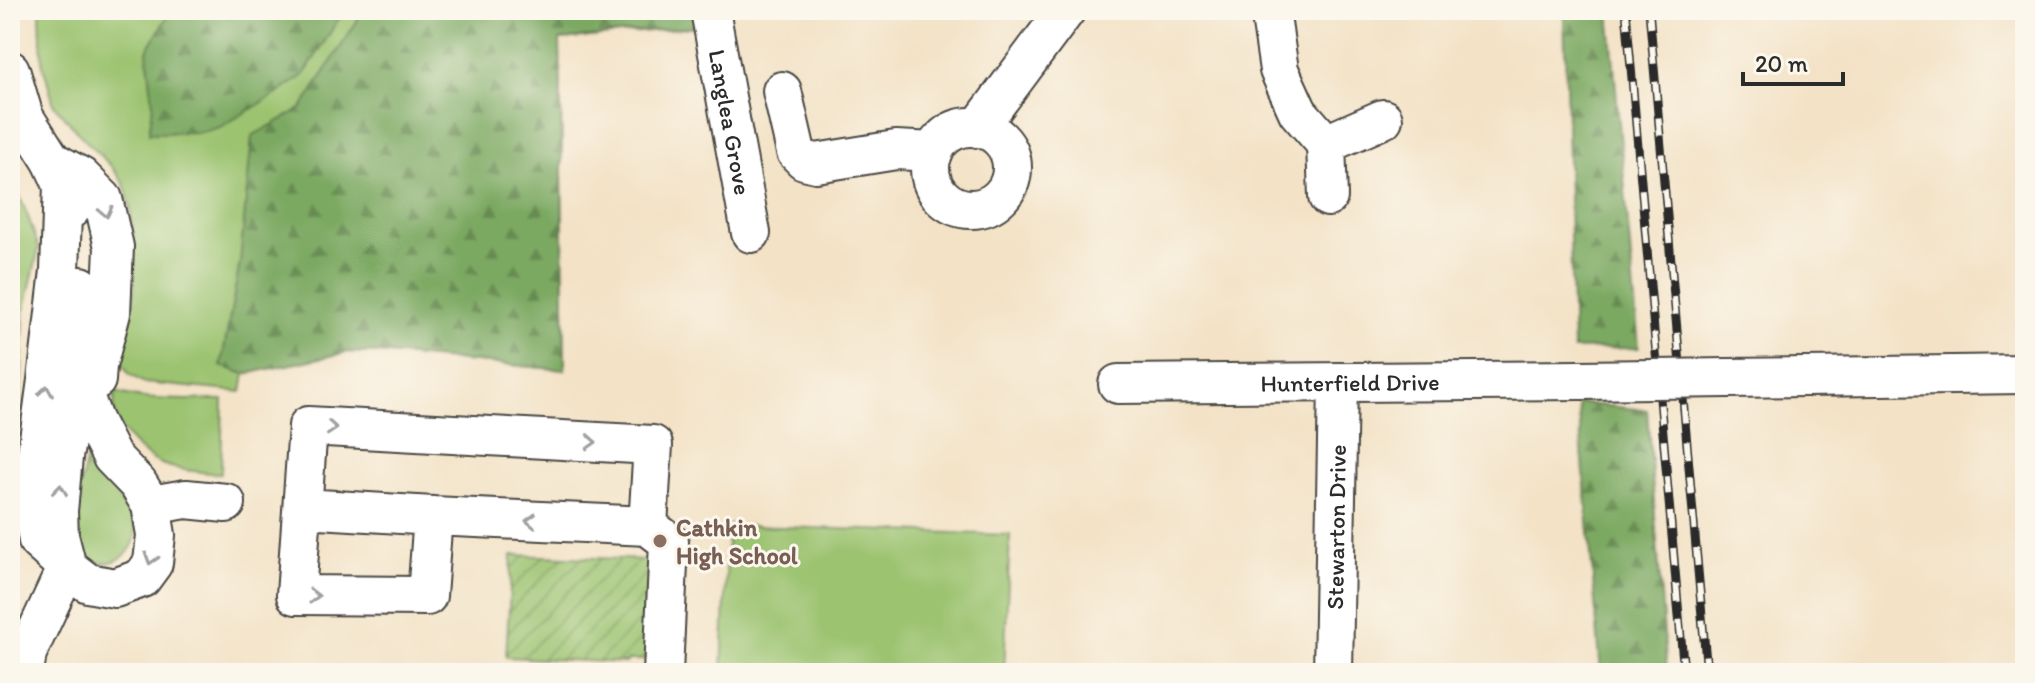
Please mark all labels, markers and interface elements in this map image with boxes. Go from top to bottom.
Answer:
scale bar [1743,36,1843,86]
street label: Langlea Grove [703,47,758,197]
text: 20 m [1755,49,1808,78]
one-way arrow [97,205,114,219]
street label: Hunterfield Drive [1260,367,1440,397]
one-way arrow [37,384,54,398]
one-way arrow [326,419,339,436]
one-way arrow [585,433,598,450]
street label: Stewarton Drive [1320,444,1351,610]
one-way arrow [51,483,68,496]
one-way arrow [524,512,537,529]
place label: Cathkin High School [676,513,798,571]
marker: Cathkin High School [651,532,669,550]
one-way arrow [144,552,160,565]
one-way arrow [308,587,321,604]

